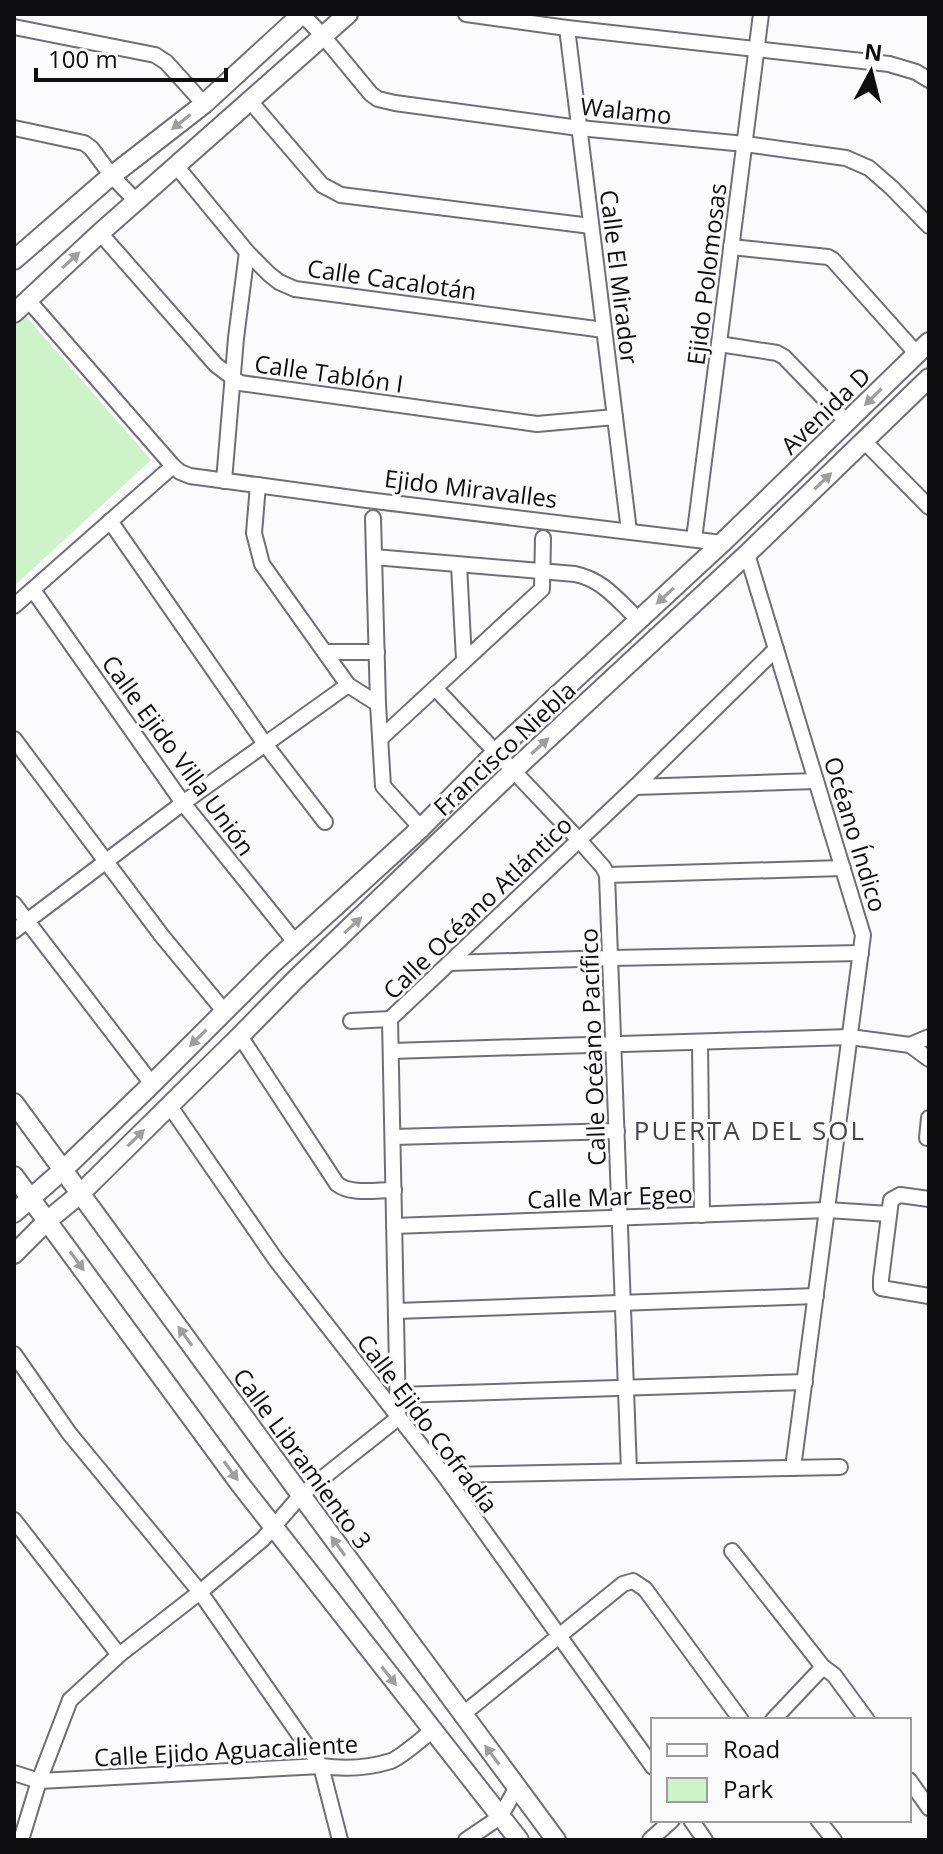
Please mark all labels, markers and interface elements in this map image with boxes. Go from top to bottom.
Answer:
scale bar [36,32,226,82]
north arrow [831,32,911,112]
text: N [863,35,884,67]
text: 100 m [48,42,118,75]
street label: Walamo [579,89,673,131]
one-way arrow [171,113,191,129]
street label: Ejido Polomosas [678,181,734,367]
street label: Calle El Mirador [593,188,647,366]
one-way arrow [62,251,81,269]
street label: Calle Cacalotán [305,251,479,307]
street label: Calle Tablón I [253,346,405,400]
street label: Avenida D [773,359,877,461]
one-way arrow [864,387,883,405]
street label: Ejido Miravalles [383,461,559,515]
one-way arrow [813,472,832,490]
one-way arrow [656,587,675,605]
street label: Calle Ejido Villa Unión [95,648,263,862]
street label: Francisco Niebla [426,673,582,823]
one-way arrow [531,737,550,755]
street label: Océano Índico [817,752,895,916]
street label: Calle Océano Atlántico [375,808,579,1006]
one-way arrow [343,917,362,935]
street label: Calle Océano Pacífico [571,927,613,1167]
one-way arrow [189,1028,207,1047]
district label: PUERTA DEL SOL [634,1112,866,1148]
one-way arrow [126,1129,145,1148]
street label: Calle Mar Egeo [527,1177,693,1215]
one-way arrow [68,1251,84,1271]
one-way arrow [177,1325,193,1347]
street label: Calle Ejido Cofradía [350,1327,506,1519]
street label: Calle Libramiento 3 [226,1361,380,1555]
one-way arrow [222,1460,238,1481]
one-way arrow [330,1535,346,1557]
one-way arrow [381,1666,397,1686]
legend [651,1718,911,1822]
street label: Calle Ejido Aguacaliente [93,1727,359,1773]
text: Road [723,1732,780,1765]
one-way arrow [485,1745,501,1765]
text: Park [723,1772,774,1805]

